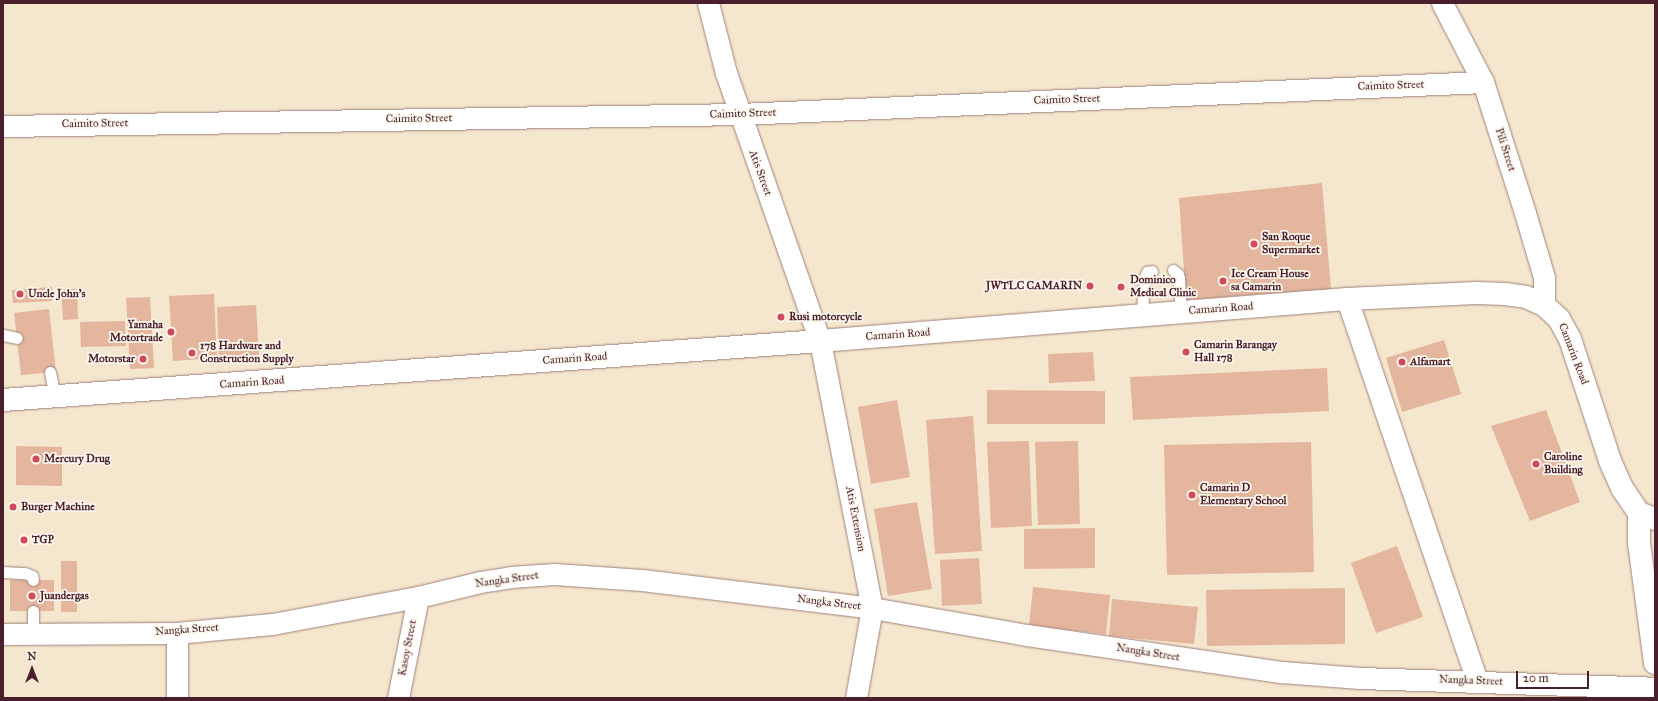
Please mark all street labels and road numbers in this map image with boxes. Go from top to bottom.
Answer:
street label: Caimito Street [1357,78,1425,94]
street label: Caimito Street [1033,92,1101,108]
street label: Caimito Street [709,106,777,122]
street label: Caimito Street [386,112,452,126]
street label: Caimito Street [62,117,128,131]
street label: Pili Street [1492,127,1518,173]
street label: Atis Street [746,148,774,198]
street label: Camarin Road [1188,300,1254,318]
street label: Camarin Road [1555,321,1591,387]
street label: Camarin Road [865,326,931,344]
street label: Camarin Road [542,350,608,368]
street label: Camarin Road [219,374,285,392]
street label: Atis Extension [842,485,868,553]
street label: Nangka Street [474,569,540,591]
street label: Nangka Street [796,593,862,613]
street label: Kasoy Street [396,619,420,677]
street label: Nangka Street [154,621,220,639]
street label: Nangka Street [1115,641,1181,665]
street label: Nangka Street [1439,673,1503,689]

